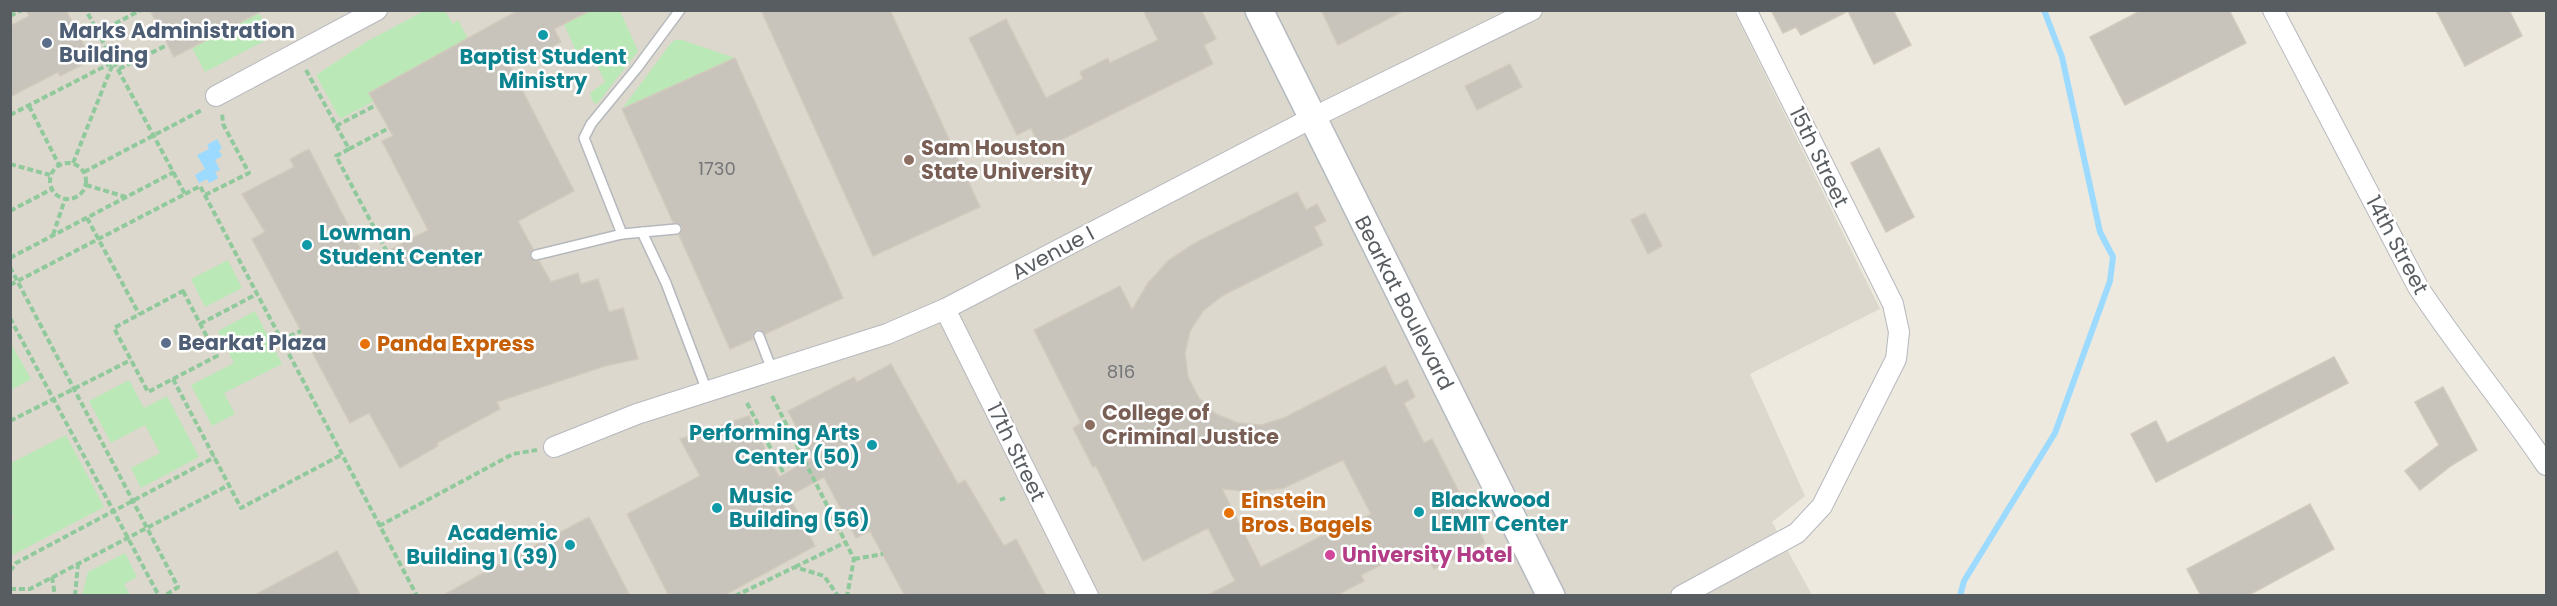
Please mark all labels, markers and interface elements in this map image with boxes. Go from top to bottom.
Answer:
place label: Marks Administration Building [59,16,295,69]
marker: Baptist Student Ministry [536,28,550,42]
marker: Marks Administration Building [40,36,54,50]
place label: Baptist Student Ministry [459,42,627,95]
street label: 15th Street [1783,102,1856,212]
place label: Sam Houston State University [921,133,1093,186]
marker: Sam Houston State University [902,153,916,167]
house number: 1730 [698,156,736,181]
street label: 14th Street [2359,190,2436,299]
street label: Bearkat Boulevard [1348,211,1461,395]
place label: Lowman Student Center [319,218,482,271]
street label: Avenue I [1006,219,1099,286]
marker: Lowman Student Center [300,238,314,252]
place label: Bearkat Plaza [178,328,326,357]
place label: Panda Express [377,329,535,358]
marker: Bearkat Plaza [159,336,173,350]
marker: Panda Express [358,337,372,351]
house number: 816 [1107,359,1135,384]
street label: 17th Street [980,398,1053,506]
place label: College of Criminal Justice [1102,398,1279,451]
place label: Performing Arts Center (50) [689,418,860,471]
marker: College of Criminal Justice [1083,418,1097,432]
marker: Performing Arts Center (50) [865,438,879,452]
place label: Music Building (56) [729,481,870,534]
place label: Blackwood LEMIT Center [1431,485,1568,538]
place label: Einstein Bros. Bagels [1241,486,1373,539]
marker: Music Building (56) [710,501,724,515]
marker: Blackwood LEMIT Center [1412,505,1426,519]
marker: Einstein Bros. Bagels [1222,506,1236,520]
place label: Academic Building 1 (39) [406,518,558,571]
marker: Academic Building 1 (39) [563,538,577,552]
place label: University Hotel [1342,540,1513,569]
marker: University Hotel [1323,548,1337,562]

